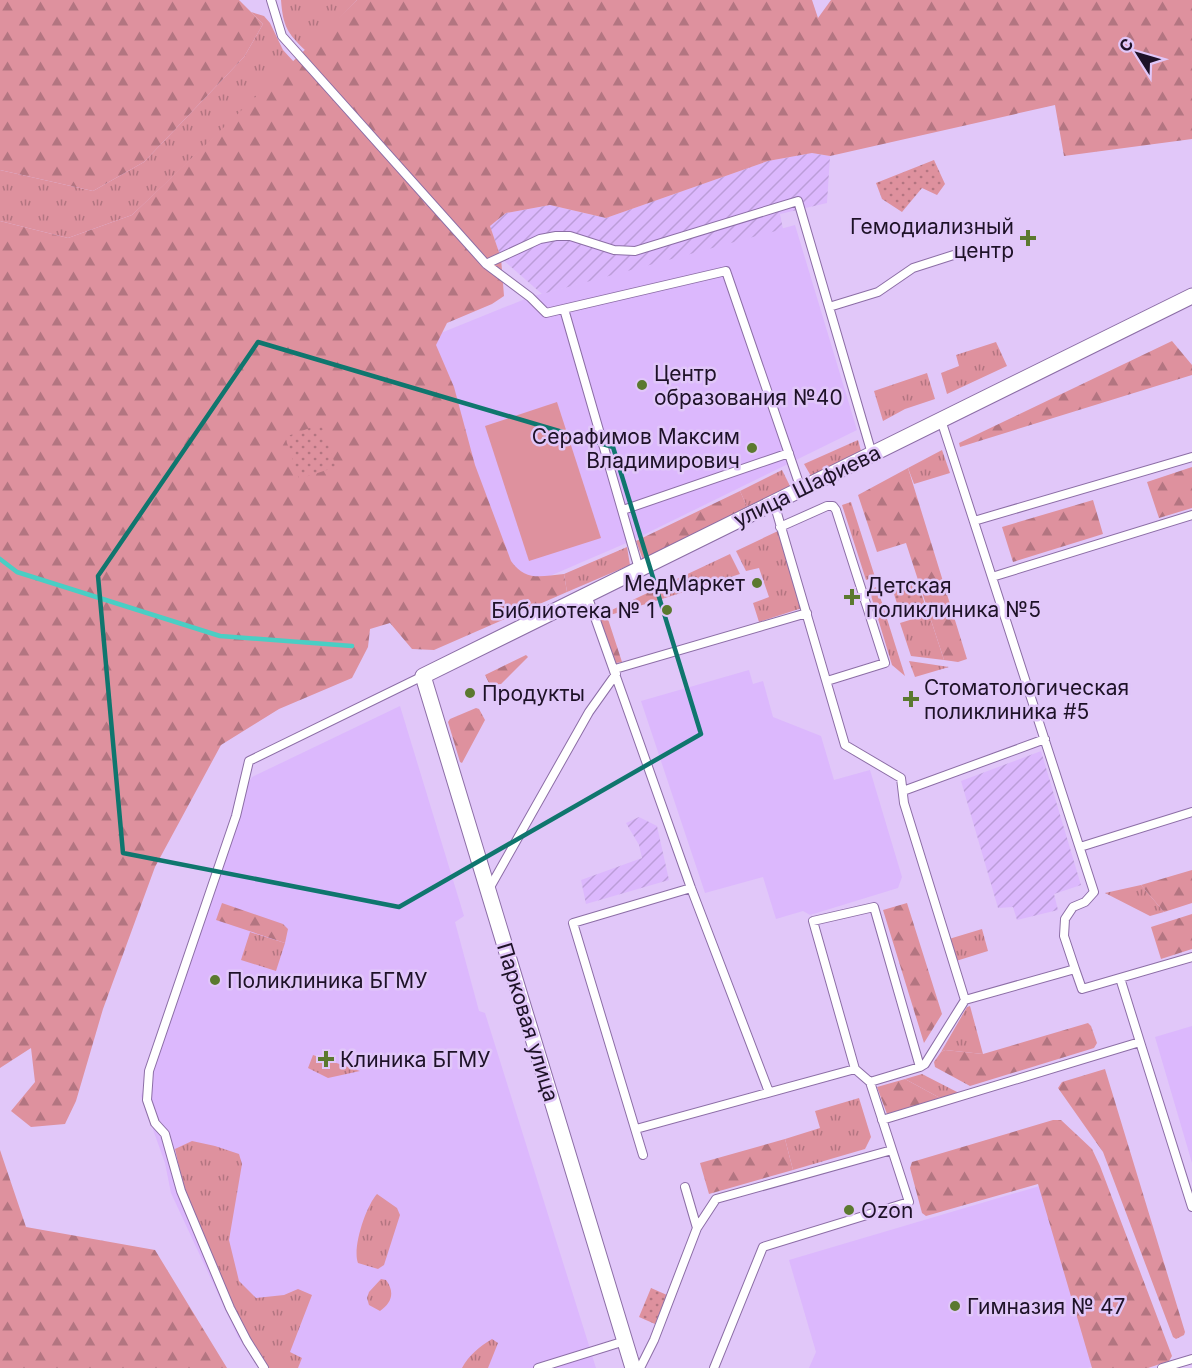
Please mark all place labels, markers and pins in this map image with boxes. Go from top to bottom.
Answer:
place label: Гемодиализный центр [850,214,1014,263]
marker: Гемодиализный центр [1019,229,1037,247]
place label: Центр образования №40 [654,361,843,410]
marker: Центр образования №40 [635,378,649,392]
place label: Серафимов Максим Владимирович [532,424,740,473]
marker: Серафимов Максим Владимирович [745,441,759,455]
place label: МедМаркет [624,571,745,596]
place label: Детская поликлиника №5 [866,573,1041,622]
marker: МедМаркет [750,576,764,590]
marker: Детская поликлиника №5 [843,588,861,606]
place label: Библиотека № 1 [491,598,655,623]
marker: Библиотека № 1 [660,603,674,617]
place label: Стоматологическая поликлиника #5 [924,675,1129,724]
place label: Продукты [482,681,585,706]
marker: Продукты [463,686,477,700]
marker: Стоматологическая поликлиника #5 [902,690,920,708]
place label: Поликлиника БГМУ [227,968,427,993]
marker: Поликлиника БГМУ [208,973,222,987]
place label: Клиника БГМУ [340,1047,490,1072]
marker: Клиника БГМУ [317,1050,335,1068]
place label: Ozon [861,1198,913,1223]
marker: Ozon [842,1203,856,1217]
place label: Гимназия № 47 [967,1294,1125,1319]
marker: Гимназия № 47 [948,1299,962,1313]

